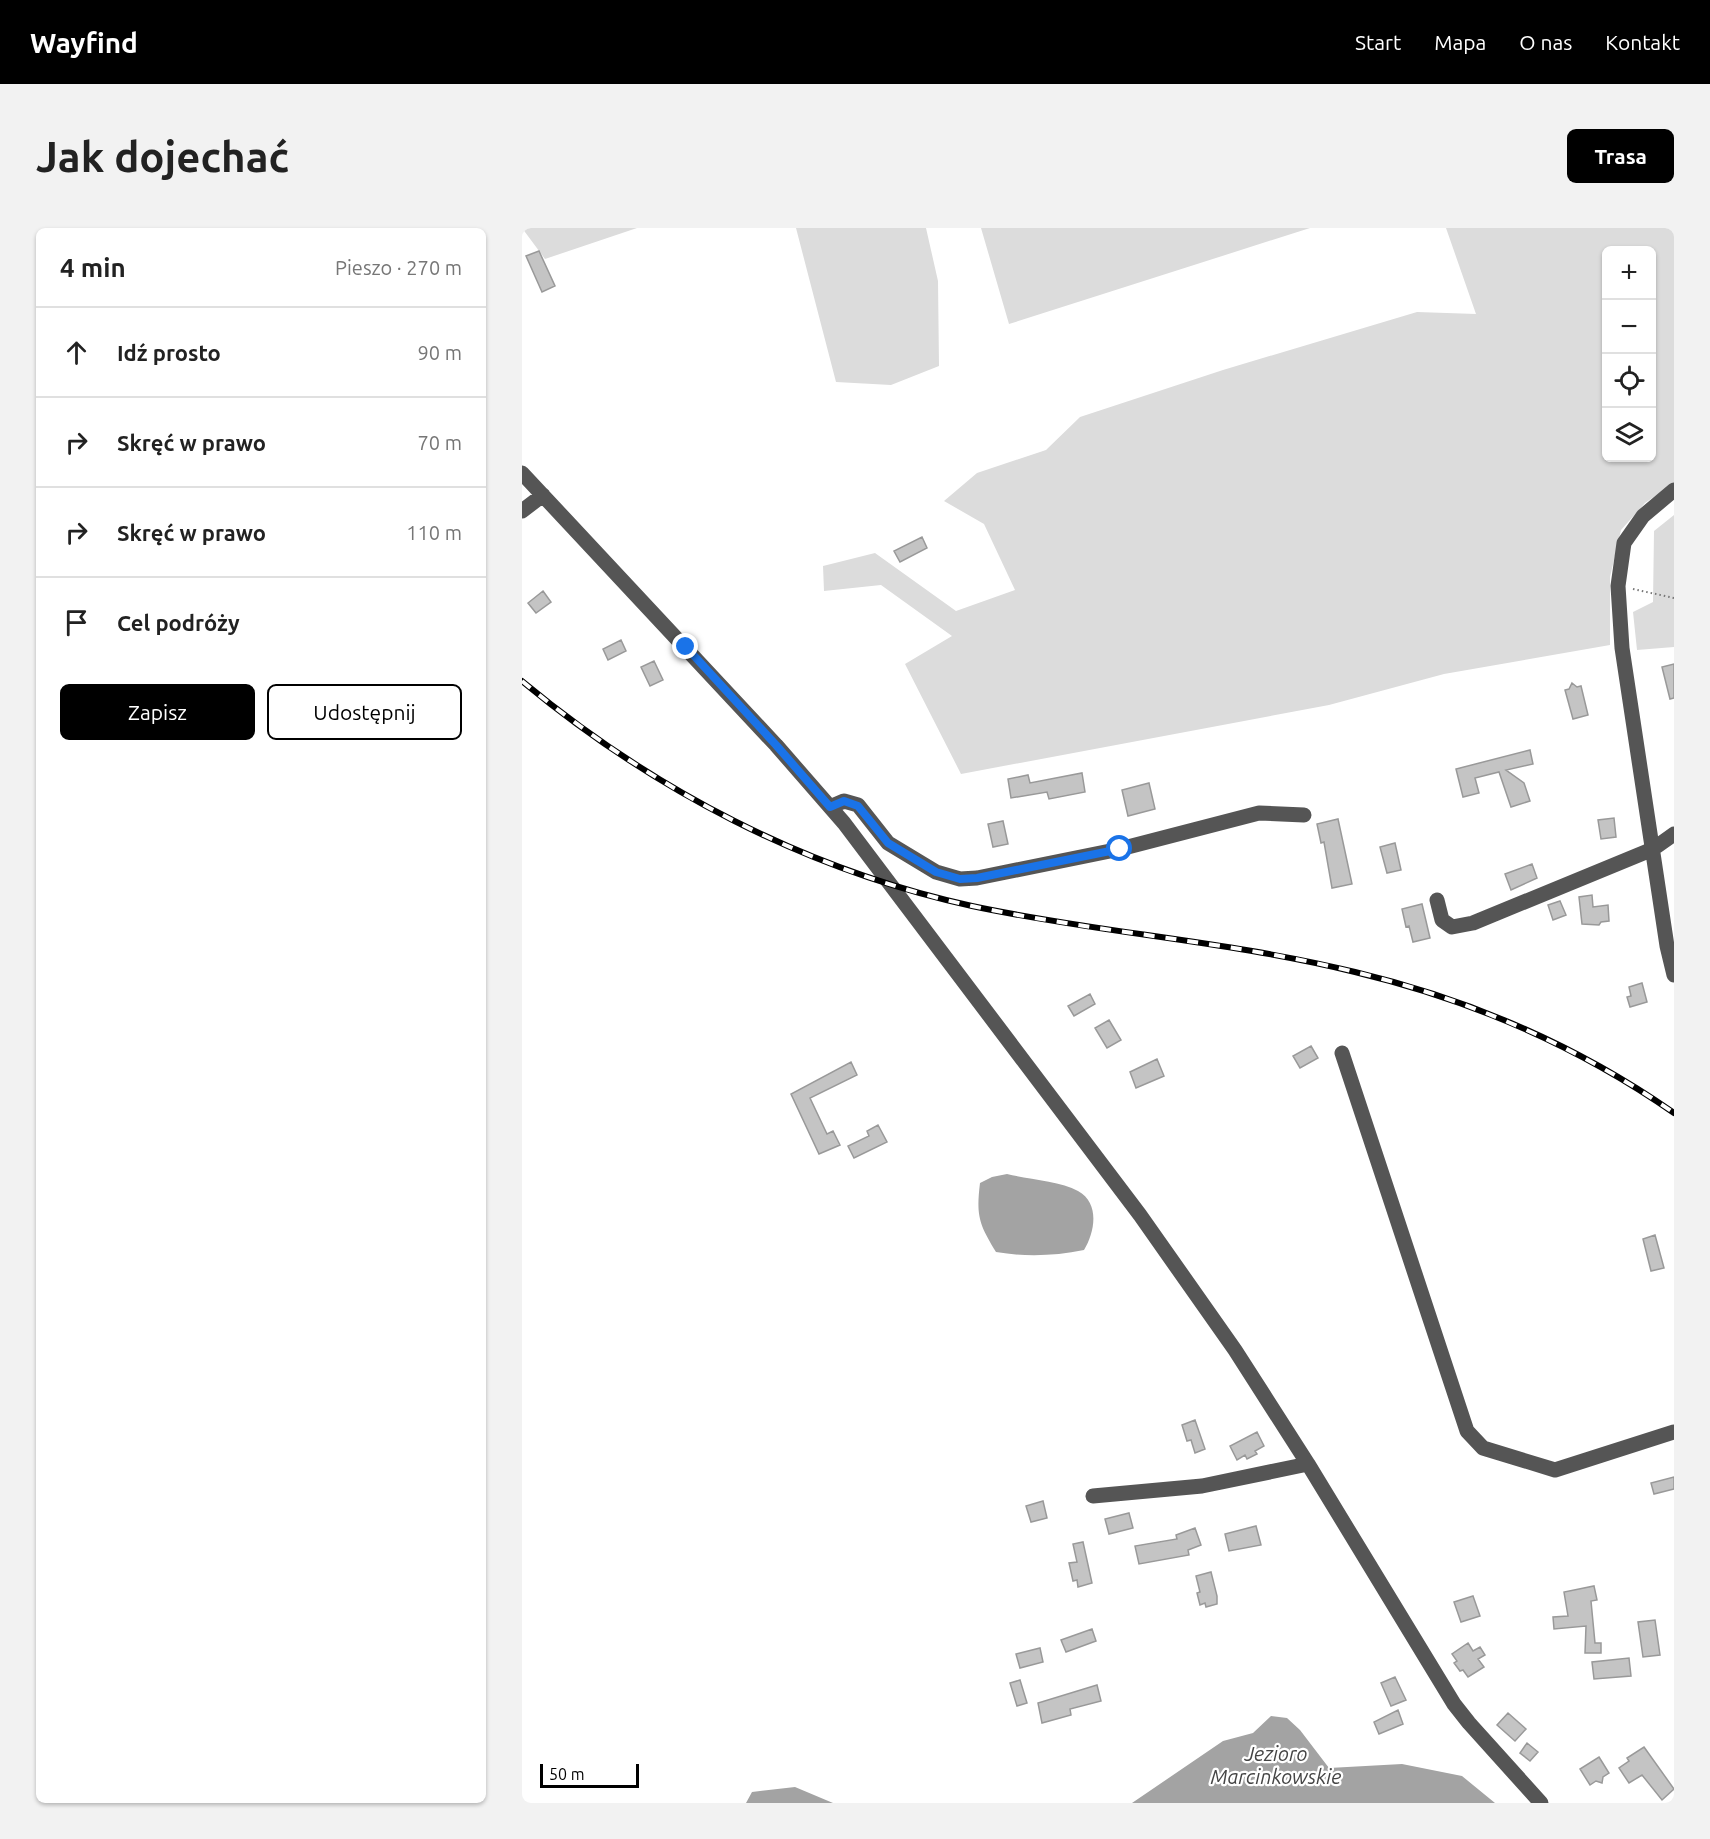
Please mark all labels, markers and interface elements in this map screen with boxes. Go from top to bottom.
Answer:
text: Wayfind [30,27,138,58]
text: Start [1355,30,1401,54]
text: Mapa [1434,30,1486,54]
text: O nas [1519,30,1572,54]
text: Kontakt [1605,30,1680,54]
button: Trasa [1567,129,1674,183]
text: Jak dojechać [36,133,289,180]
map controls [1602,246,1656,462]
button: + [1602,246,1656,300]
text: 4 min [60,253,126,282]
text: Pieszo · 270 m [335,256,462,279]
button: − [1602,300,1656,354]
icon: ahead [60,336,93,369]
text: Idź prosto [117,340,221,365]
text: 90 m [418,341,462,364]
button: locate [1602,354,1656,408]
button: layers [1602,408,1656,462]
icon: right [60,426,93,459]
text: Skręć w prawo [117,430,266,455]
text: 70 m [418,431,462,454]
icon: right [60,516,93,549]
text: Skręć w prawo [117,520,266,545]
text: 110 m [406,521,462,544]
icon: arrive [60,606,93,639]
text: Cel podróży [117,610,240,635]
route end [672,633,698,659]
button: Zapisz [60,684,255,740]
button: Udostępnij [267,684,462,740]
route start [1106,835,1132,861]
water label: Jezioro Marcinkowskie [1211,1742,1341,1788]
scale bar [540,1761,639,1788]
text: 50 m [549,1765,585,1783]

